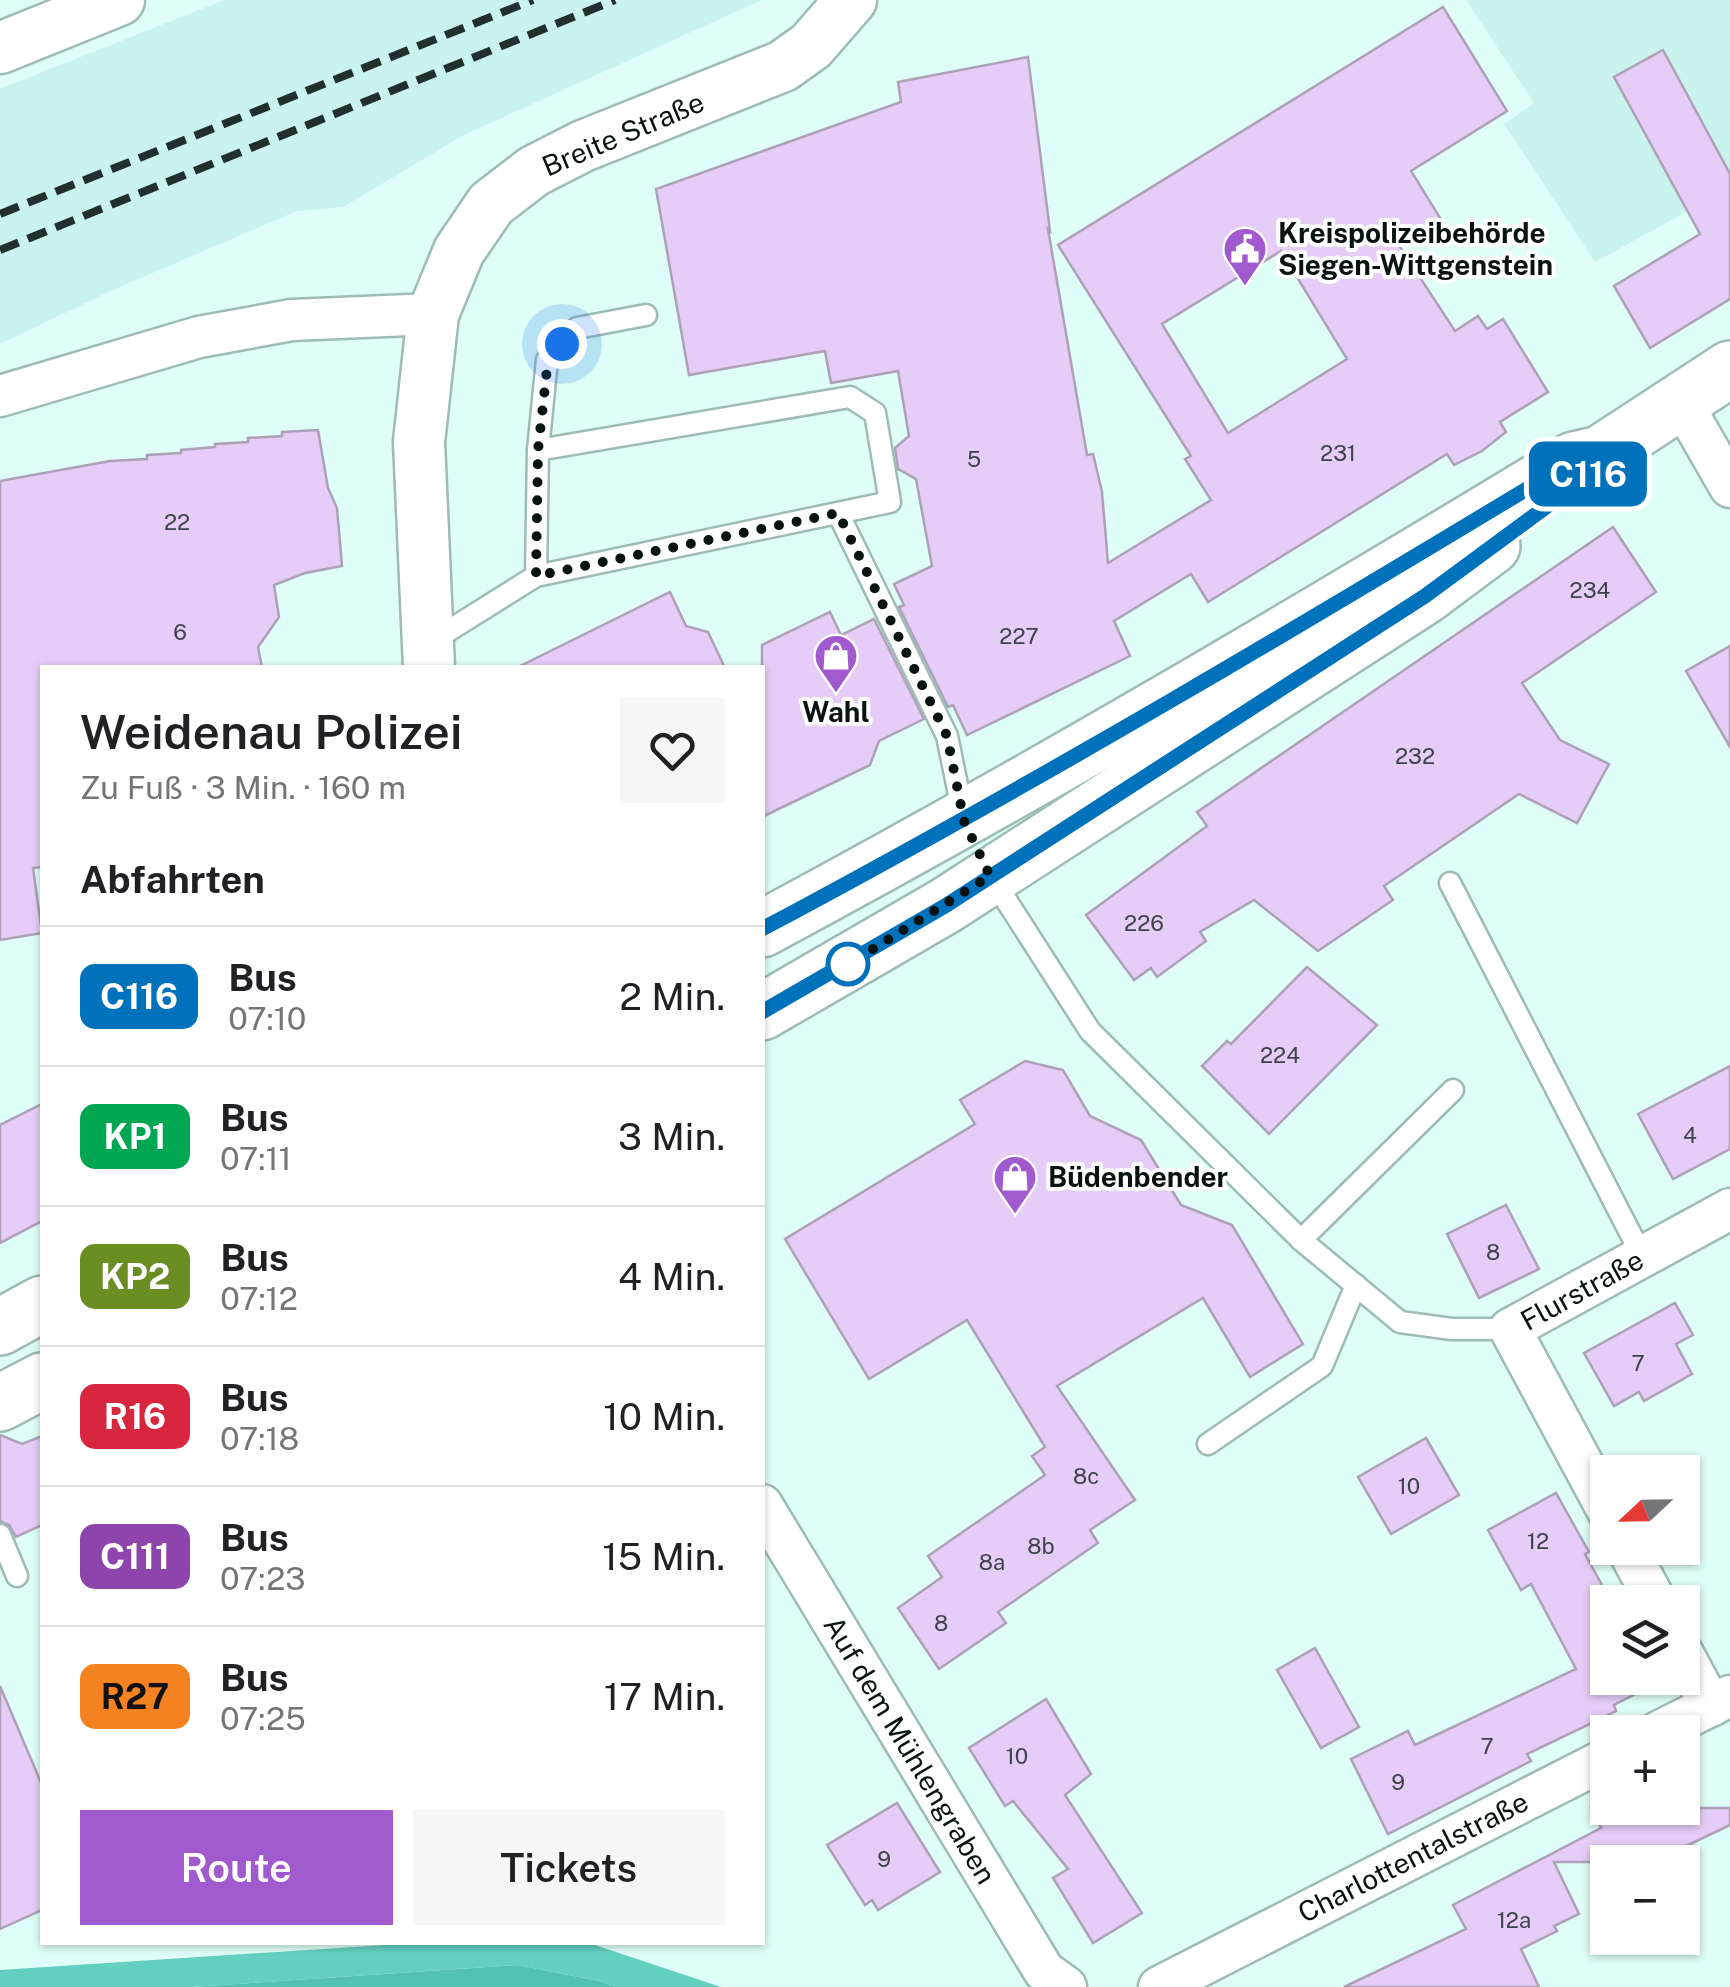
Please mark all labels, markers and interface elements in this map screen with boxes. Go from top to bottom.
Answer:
street label: Breite Straße [537,85,709,182]
place label: Kreispolizeibehörde Siegen-Wittgenstein [1278,216,1553,281]
public building icon: Kreispolizeibehörde Siegen-Wittgenstein [1222,226,1268,287]
your location [537,319,587,369]
house number: 231 [1320,440,1356,466]
line badge: C116 [1518,442,1658,506]
house number: 5 [967,446,981,472]
text: C116 [1549,454,1627,495]
house number: 22 [164,509,190,535]
house number: 234 [1570,577,1611,603]
house number: 6 [173,619,187,645]
house number: 227 [999,623,1039,649]
shop icon: Wahl [813,633,859,694]
place label: Wahl [802,695,870,728]
button: heart [620,698,725,803]
text: Weidenau Polizei [80,703,462,760]
house number: 232 [1395,743,1435,769]
text: Zu Fuß · 3 Min. · 160 m [80,769,406,806]
text: Abfahrten [80,857,265,902]
house number: 226 [1124,910,1164,936]
unlabelled marker [827,943,869,985]
text: Bus [228,955,297,1000]
text: 2 Min. [619,974,725,1019]
text: C116 [100,976,178,1017]
text: 07:10 [228,1000,306,1037]
house number: 224 [1260,1042,1300,1068]
text: Bus [220,1095,289,1140]
text: 3 Min. [618,1114,725,1159]
text: KP1 [104,1116,166,1157]
house number: 4 [1683,1122,1697,1148]
text: 07:11 [220,1140,291,1177]
shop icon: Büdenbender [992,1154,1038,1215]
place label: Büdenbender [1048,1160,1228,1193]
text: Bus [220,1235,289,1280]
house number: 8 [1486,1239,1500,1265]
street label: Flurstraße [1515,1242,1649,1337]
text: 4 Min. [618,1254,725,1299]
text: KP2 [100,1256,170,1297]
text: 07:12 [220,1280,298,1317]
house number: 7 [1631,1350,1645,1376]
text: Bus [220,1375,289,1420]
text: 10 Min. [603,1394,725,1439]
text: R16 [104,1396,166,1437]
text: 07:18 [220,1420,299,1457]
north arrow [1590,1455,1700,1565]
map controls [1590,1455,1700,1955]
house number: 8c [1073,1463,1099,1489]
house number: 10 [1398,1473,1420,1499]
text: Bus [220,1515,289,1560]
house number: 12 [1527,1528,1549,1554]
house number: 8b [1027,1533,1055,1559]
text: 15 Min. [602,1534,725,1579]
text: C111 [100,1536,170,1577]
house number: 8a [979,1549,1005,1575]
text: 07:23 [220,1560,305,1597]
button: layers [1590,1585,1700,1695]
street label: Auf dem Mühlengraben [817,1610,1003,1890]
house number: 8 [934,1610,948,1636]
text: Bus [220,1655,289,1700]
text: 17 Min. [604,1674,725,1719]
text: R27 [101,1676,169,1717]
text: 07:25 [220,1700,306,1737]
button: + [1590,1715,1700,1825]
house number: 7 [1480,1733,1494,1759]
house number: 10 [1006,1743,1028,1769]
house number: 9 [1391,1769,1405,1795]
street label: Charlottentalstraße [1292,1784,1533,1929]
button: Route [80,1810,393,1925]
button: Tickets [413,1810,725,1925]
button: − [1590,1845,1700,1955]
house number: 9 [877,1846,891,1872]
house number: 12a [1497,1907,1531,1933]

